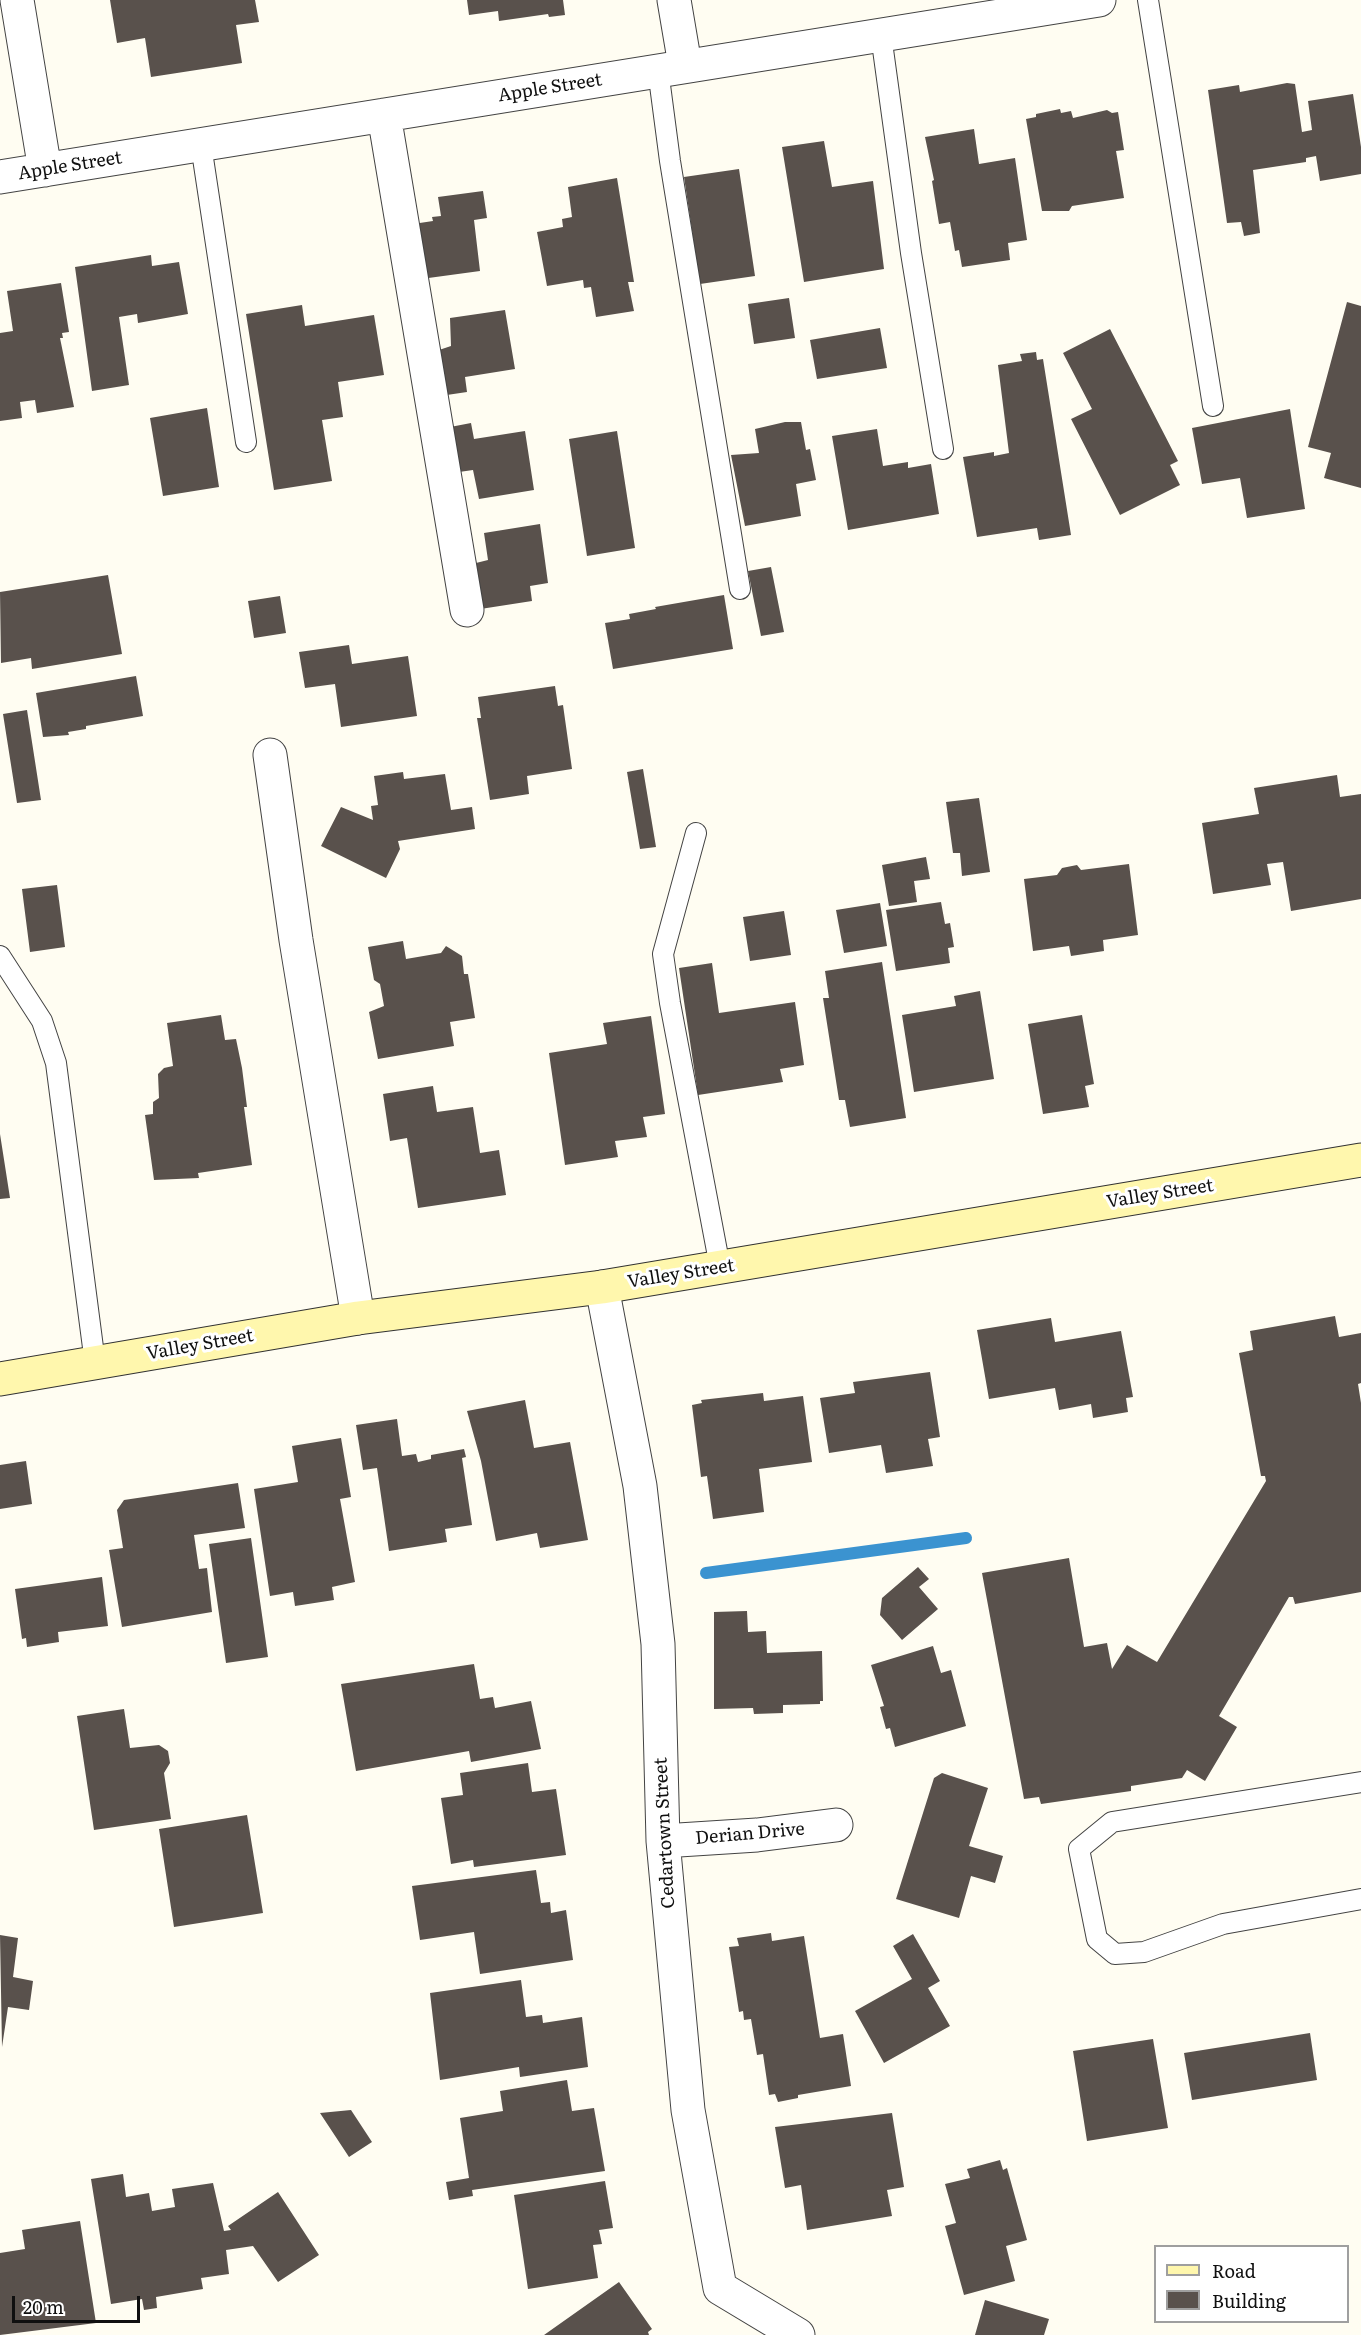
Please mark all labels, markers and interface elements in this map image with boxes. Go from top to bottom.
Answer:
street label: Apple Street [496,69,604,107]
street label: Apple Street [16,147,124,185]
street label: Valley Street [1105,1175,1215,1213]
street label: Valley Street [626,1255,736,1293]
street label: Valley Street [145,1325,255,1365]
street label: Cedartown Street [650,1757,680,1909]
street label: Derian Drive [694,1818,806,1850]
legend [1154,2245,1349,2323]
text: Road [1212,2257,1256,2284]
scale bar [15,2284,142,2322]
text: Building [1212,2287,1286,2314]
text: 20 m [23,2293,64,2320]

